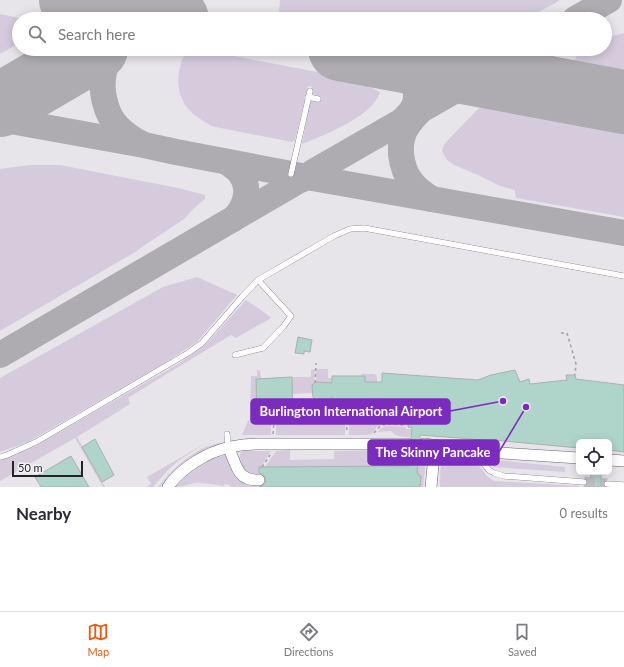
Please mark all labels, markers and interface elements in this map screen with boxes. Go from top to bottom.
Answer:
search box [12,12,612,56]
icon: search [26,23,48,45]
text: Search here [58,25,135,43]
callout: Burlington International Airport [251,399,450,424]
text: Burlington International Airport [260,403,443,419]
map controls [576,439,612,475]
button: locate [576,439,612,475]
callout: The Skinny Pancake [368,440,499,465]
text: The Skinny Pancake [376,444,490,460]
scale bar [12,459,83,478]
text: 50 m [18,461,43,474]
text: Nearby [16,503,71,524]
text: 0 results [560,505,608,521]
tab: Map [87,621,109,658]
tab: Directions [284,621,333,658]
tab: Saved [508,621,537,658]

